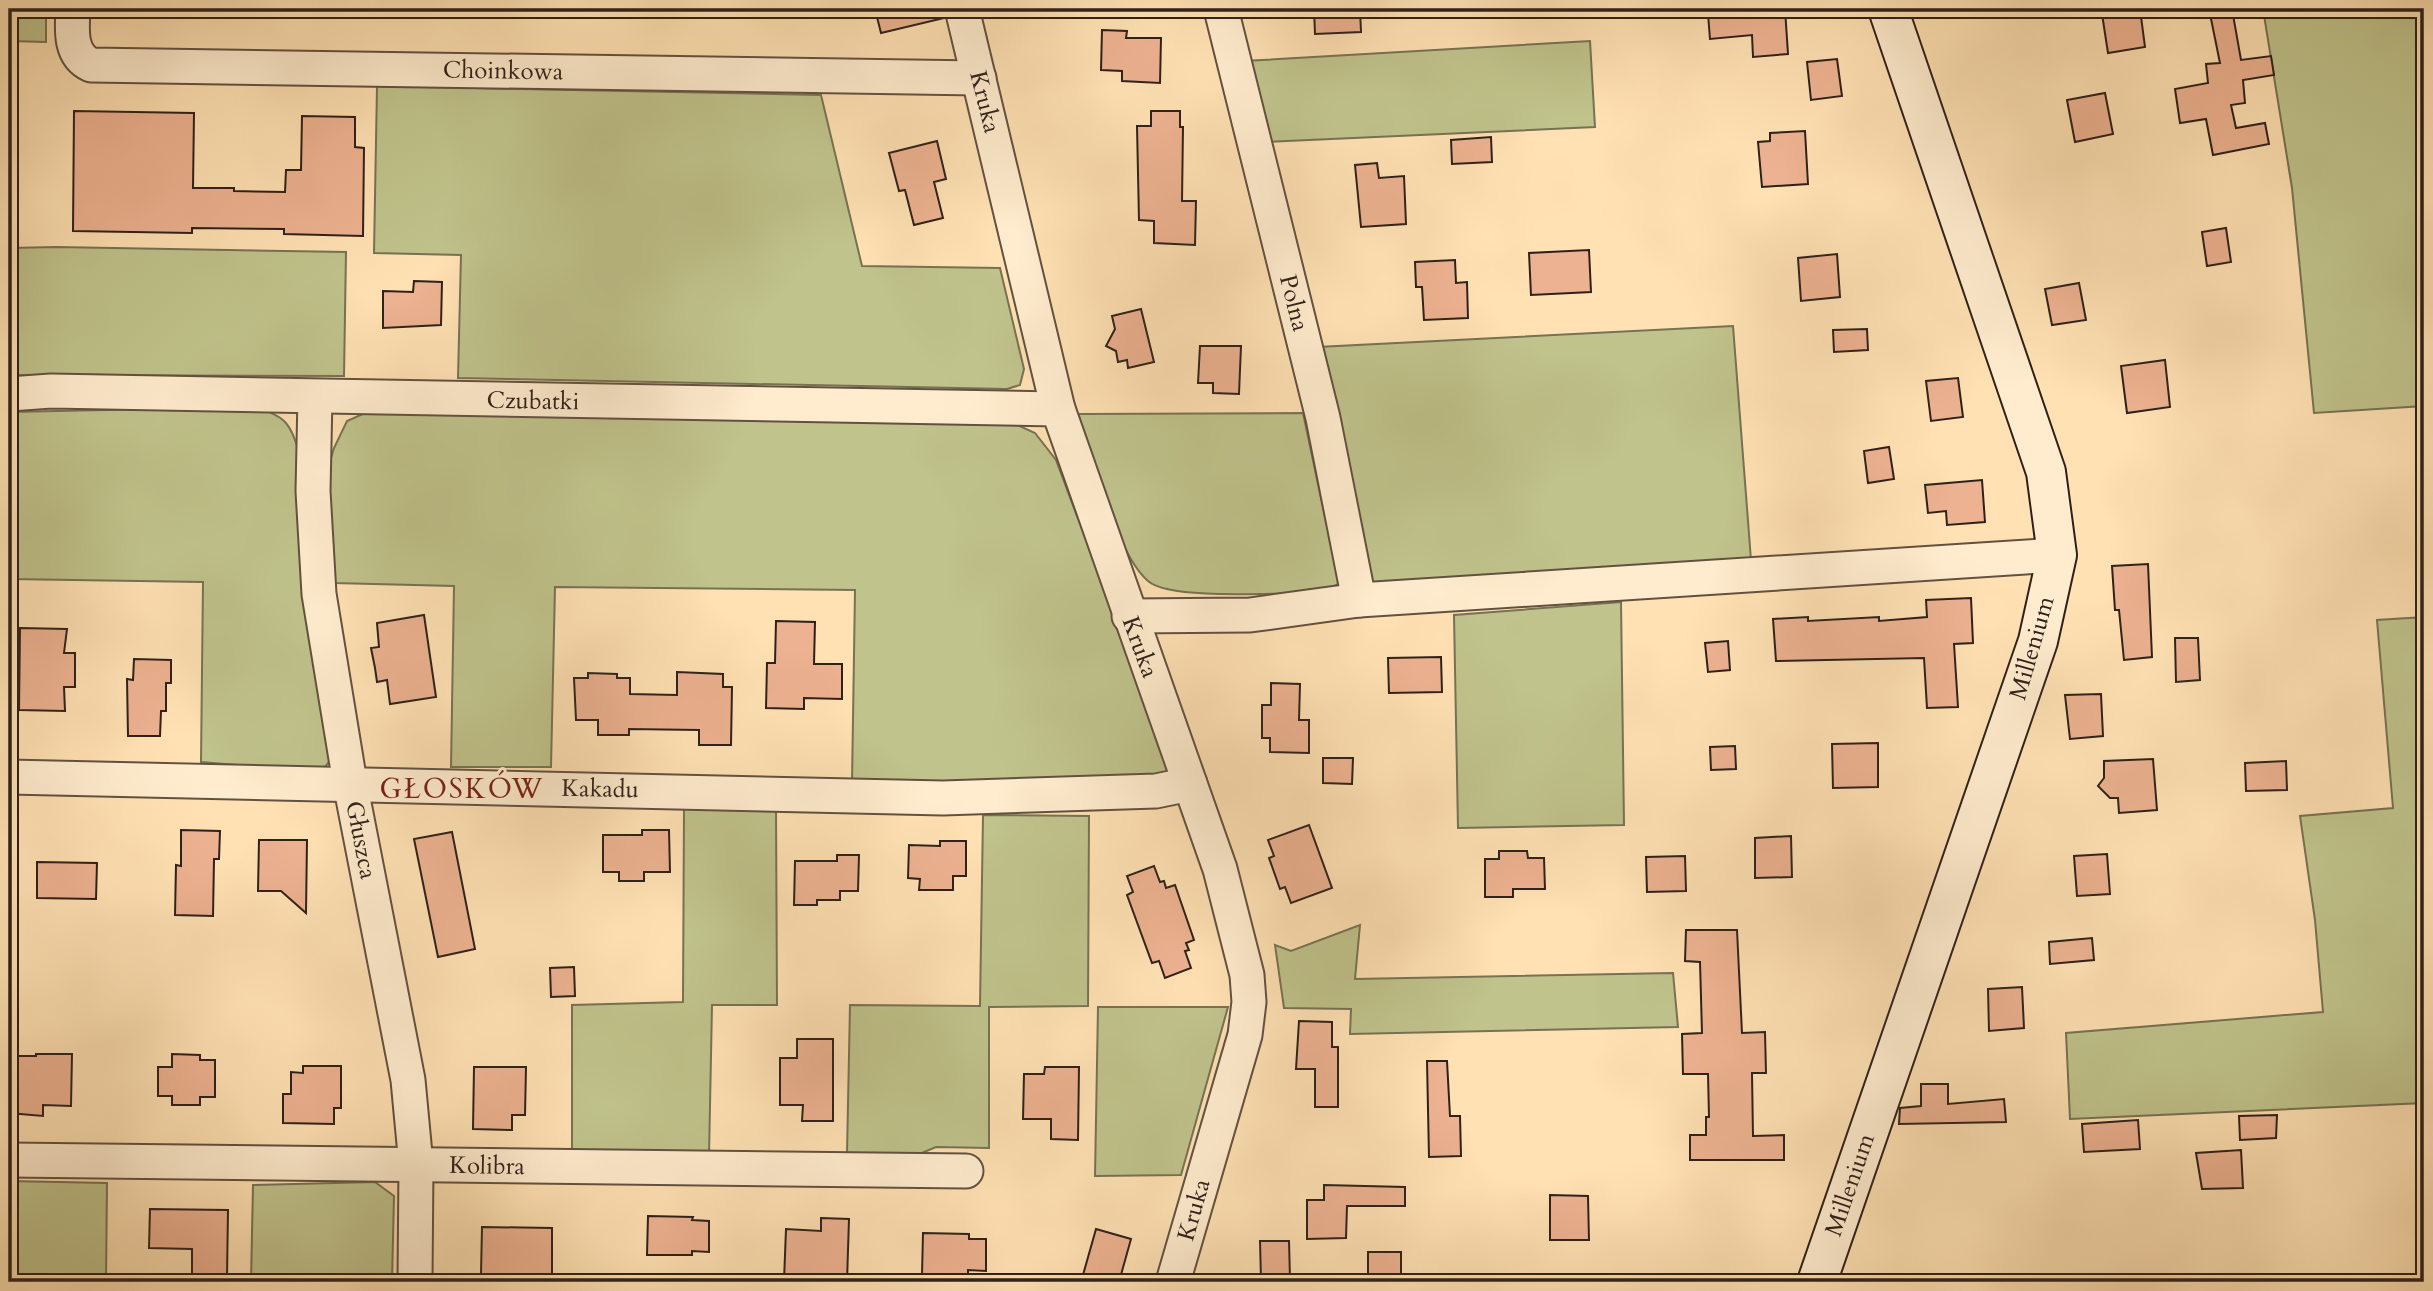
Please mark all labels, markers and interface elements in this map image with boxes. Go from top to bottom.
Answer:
street label: Choinkowa [443,53,564,89]
street label: Kruka [961,67,1009,137]
street label: Polna [1271,271,1317,335]
street label: Czubatki [486,384,580,418]
street label: Millenium [2001,592,2063,704]
street label: Kruka [1114,612,1166,683]
district label: GŁOSKÓW [380,770,544,808]
street label: Kakadu [561,772,639,806]
street label: Głuszca [337,798,385,882]
street label: Millenium [1817,1129,1883,1241]
street label: Kolibra [449,1149,526,1183]
street label: Kruka [1169,1175,1219,1245]

